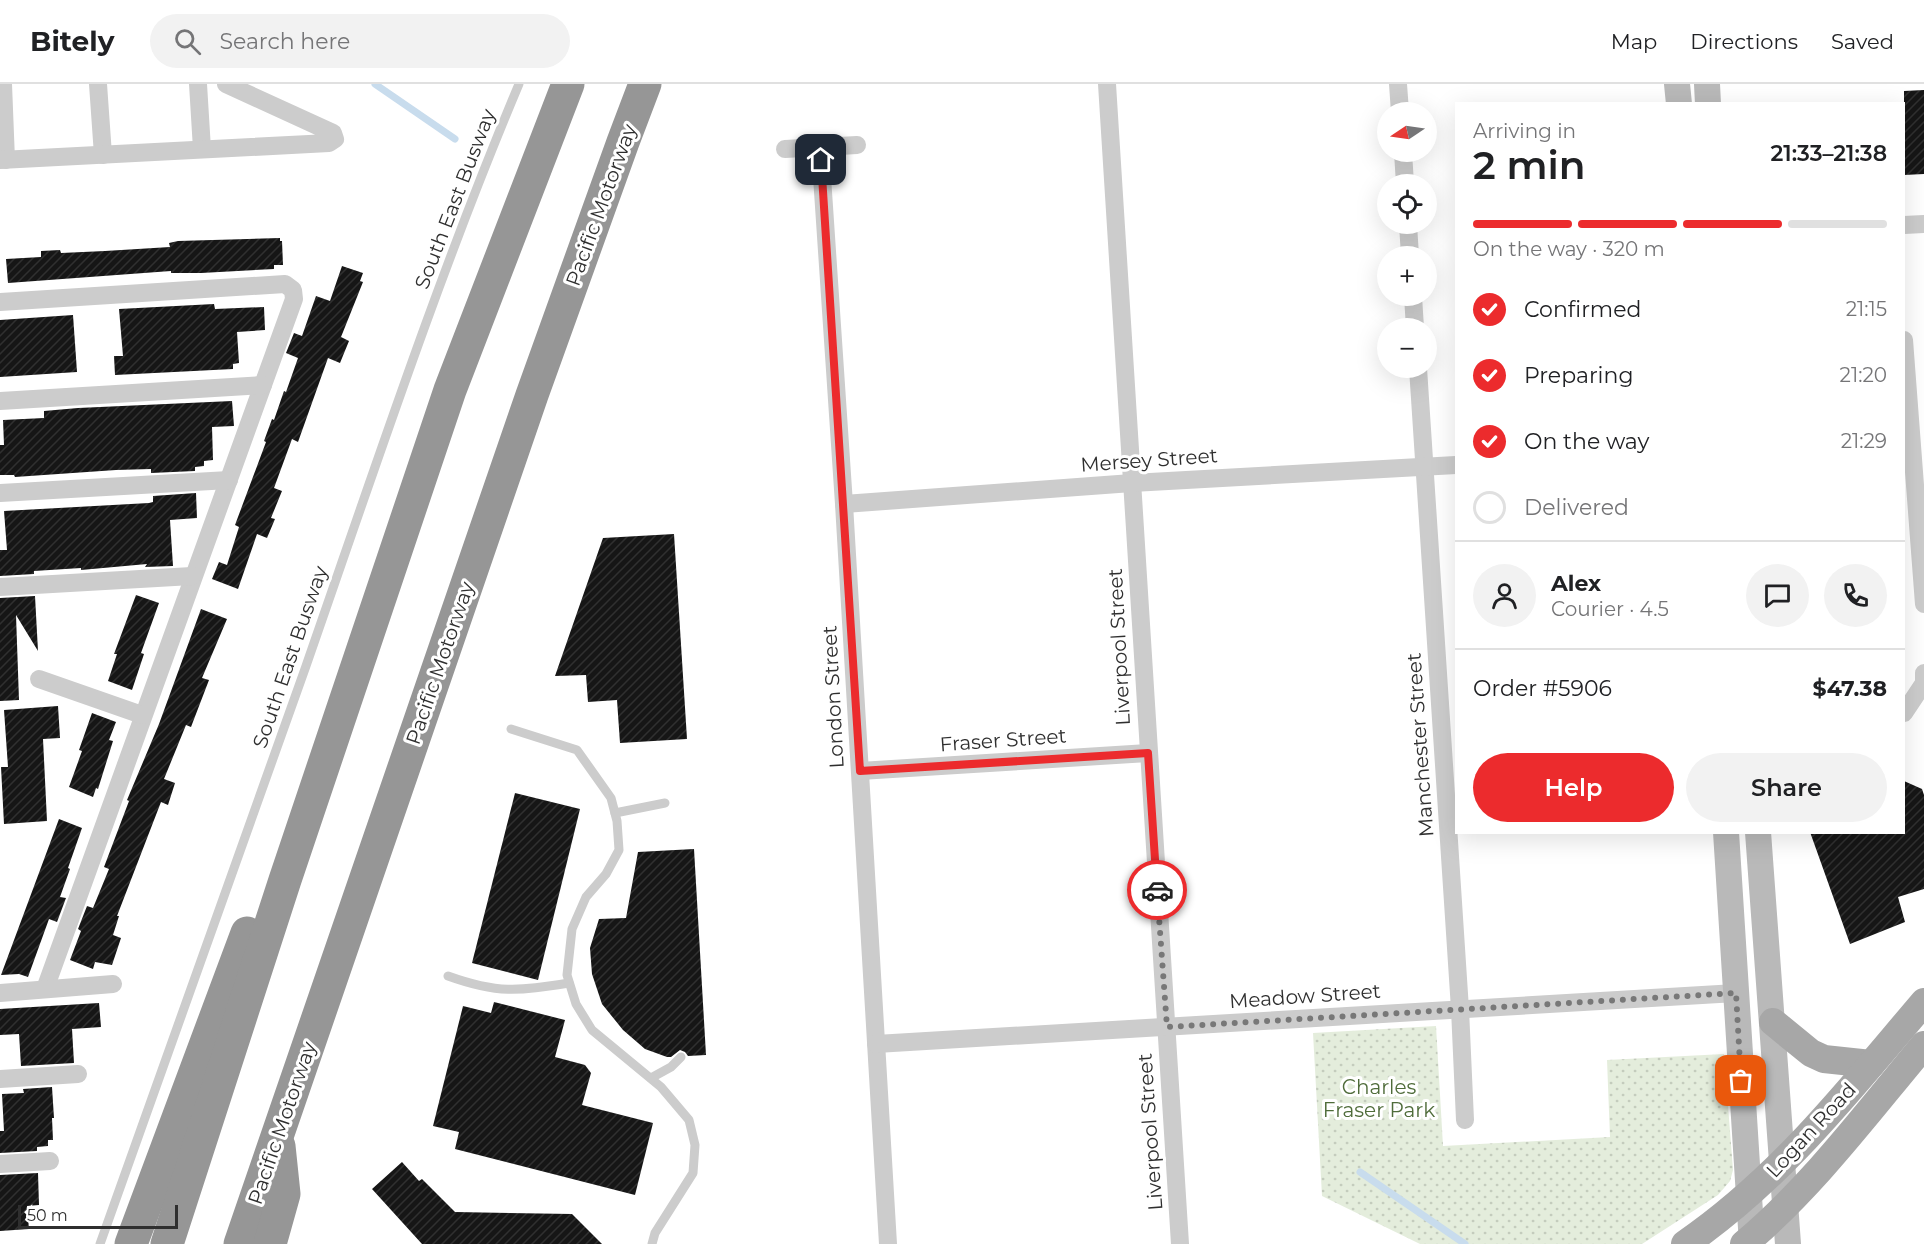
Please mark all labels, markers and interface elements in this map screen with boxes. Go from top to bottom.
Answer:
search box [150,14,570,68]
text: Bitely [30,24,114,58]
icon: search [171,25,204,58]
text: Search here [219,28,350,55]
text: Map [1611,29,1657,54]
text: Directions [1690,29,1798,54]
text: Saved [1831,29,1894,54]
north arrow [1377,102,1437,162]
map controls [1377,102,1437,378]
street label: South East Busway [410,105,500,292]
text: Arriving in [1473,119,1576,143]
street label: Pacific Motorway [561,121,641,289]
pin [795,134,846,185]
text: 21:33–21:38 [1771,140,1887,167]
text: 2 min [1473,141,1586,189]
icon: home [804,143,837,176]
button: locate [1377,174,1437,234]
text: On the way · 320 m [1473,237,1665,261]
button: + [1377,246,1437,306]
icon: check [1473,293,1506,326]
text: Confirmed [1524,296,1641,323]
text: 21:15 [1846,297,1887,321]
button: − [1377,318,1437,378]
icon: check [1473,359,1506,392]
text: Preparing [1524,362,1633,389]
text: 21:20 [1840,363,1887,387]
icon: check [1473,425,1506,458]
text: On the way [1524,428,1649,455]
text: 21:29 [1841,429,1887,453]
street label: Mersey Street [1080,443,1218,477]
text: Delivered [1524,494,1629,521]
street label: South East Busway [248,563,332,751]
button: person [1473,564,1536,627]
button: chat [1746,564,1809,627]
button: phone [1824,564,1887,627]
street label: Liverpool Street [1103,568,1135,726]
text: Alex [1551,570,1601,597]
street label: Pacific Motorway [401,578,479,748]
text: Courier · 4.5 [1551,597,1669,621]
street label: London Street [817,625,849,769]
street label: Manchester Street [1402,652,1438,838]
text: Order #5906 [1473,675,1612,702]
text: $47.38 [1812,675,1887,702]
street label: Fraser Street [939,724,1067,756]
button: Help [1473,753,1674,822]
button: Share [1686,753,1887,822]
courier [1127,860,1187,920]
icon: car [1141,874,1174,907]
street label: Meadow Street [1228,979,1382,1013]
street label: Pacific Motorway [243,1038,321,1208]
street label: Liverpool Street [1133,1053,1167,1211]
pin [1715,1055,1766,1106]
icon: bag [1724,1064,1757,1097]
park label: Charles Fraser Park [1323,1075,1435,1122]
street label: Logan Road [1761,1078,1861,1182]
scale bar [18,1202,178,1230]
text: 50 m [27,1206,68,1225]

